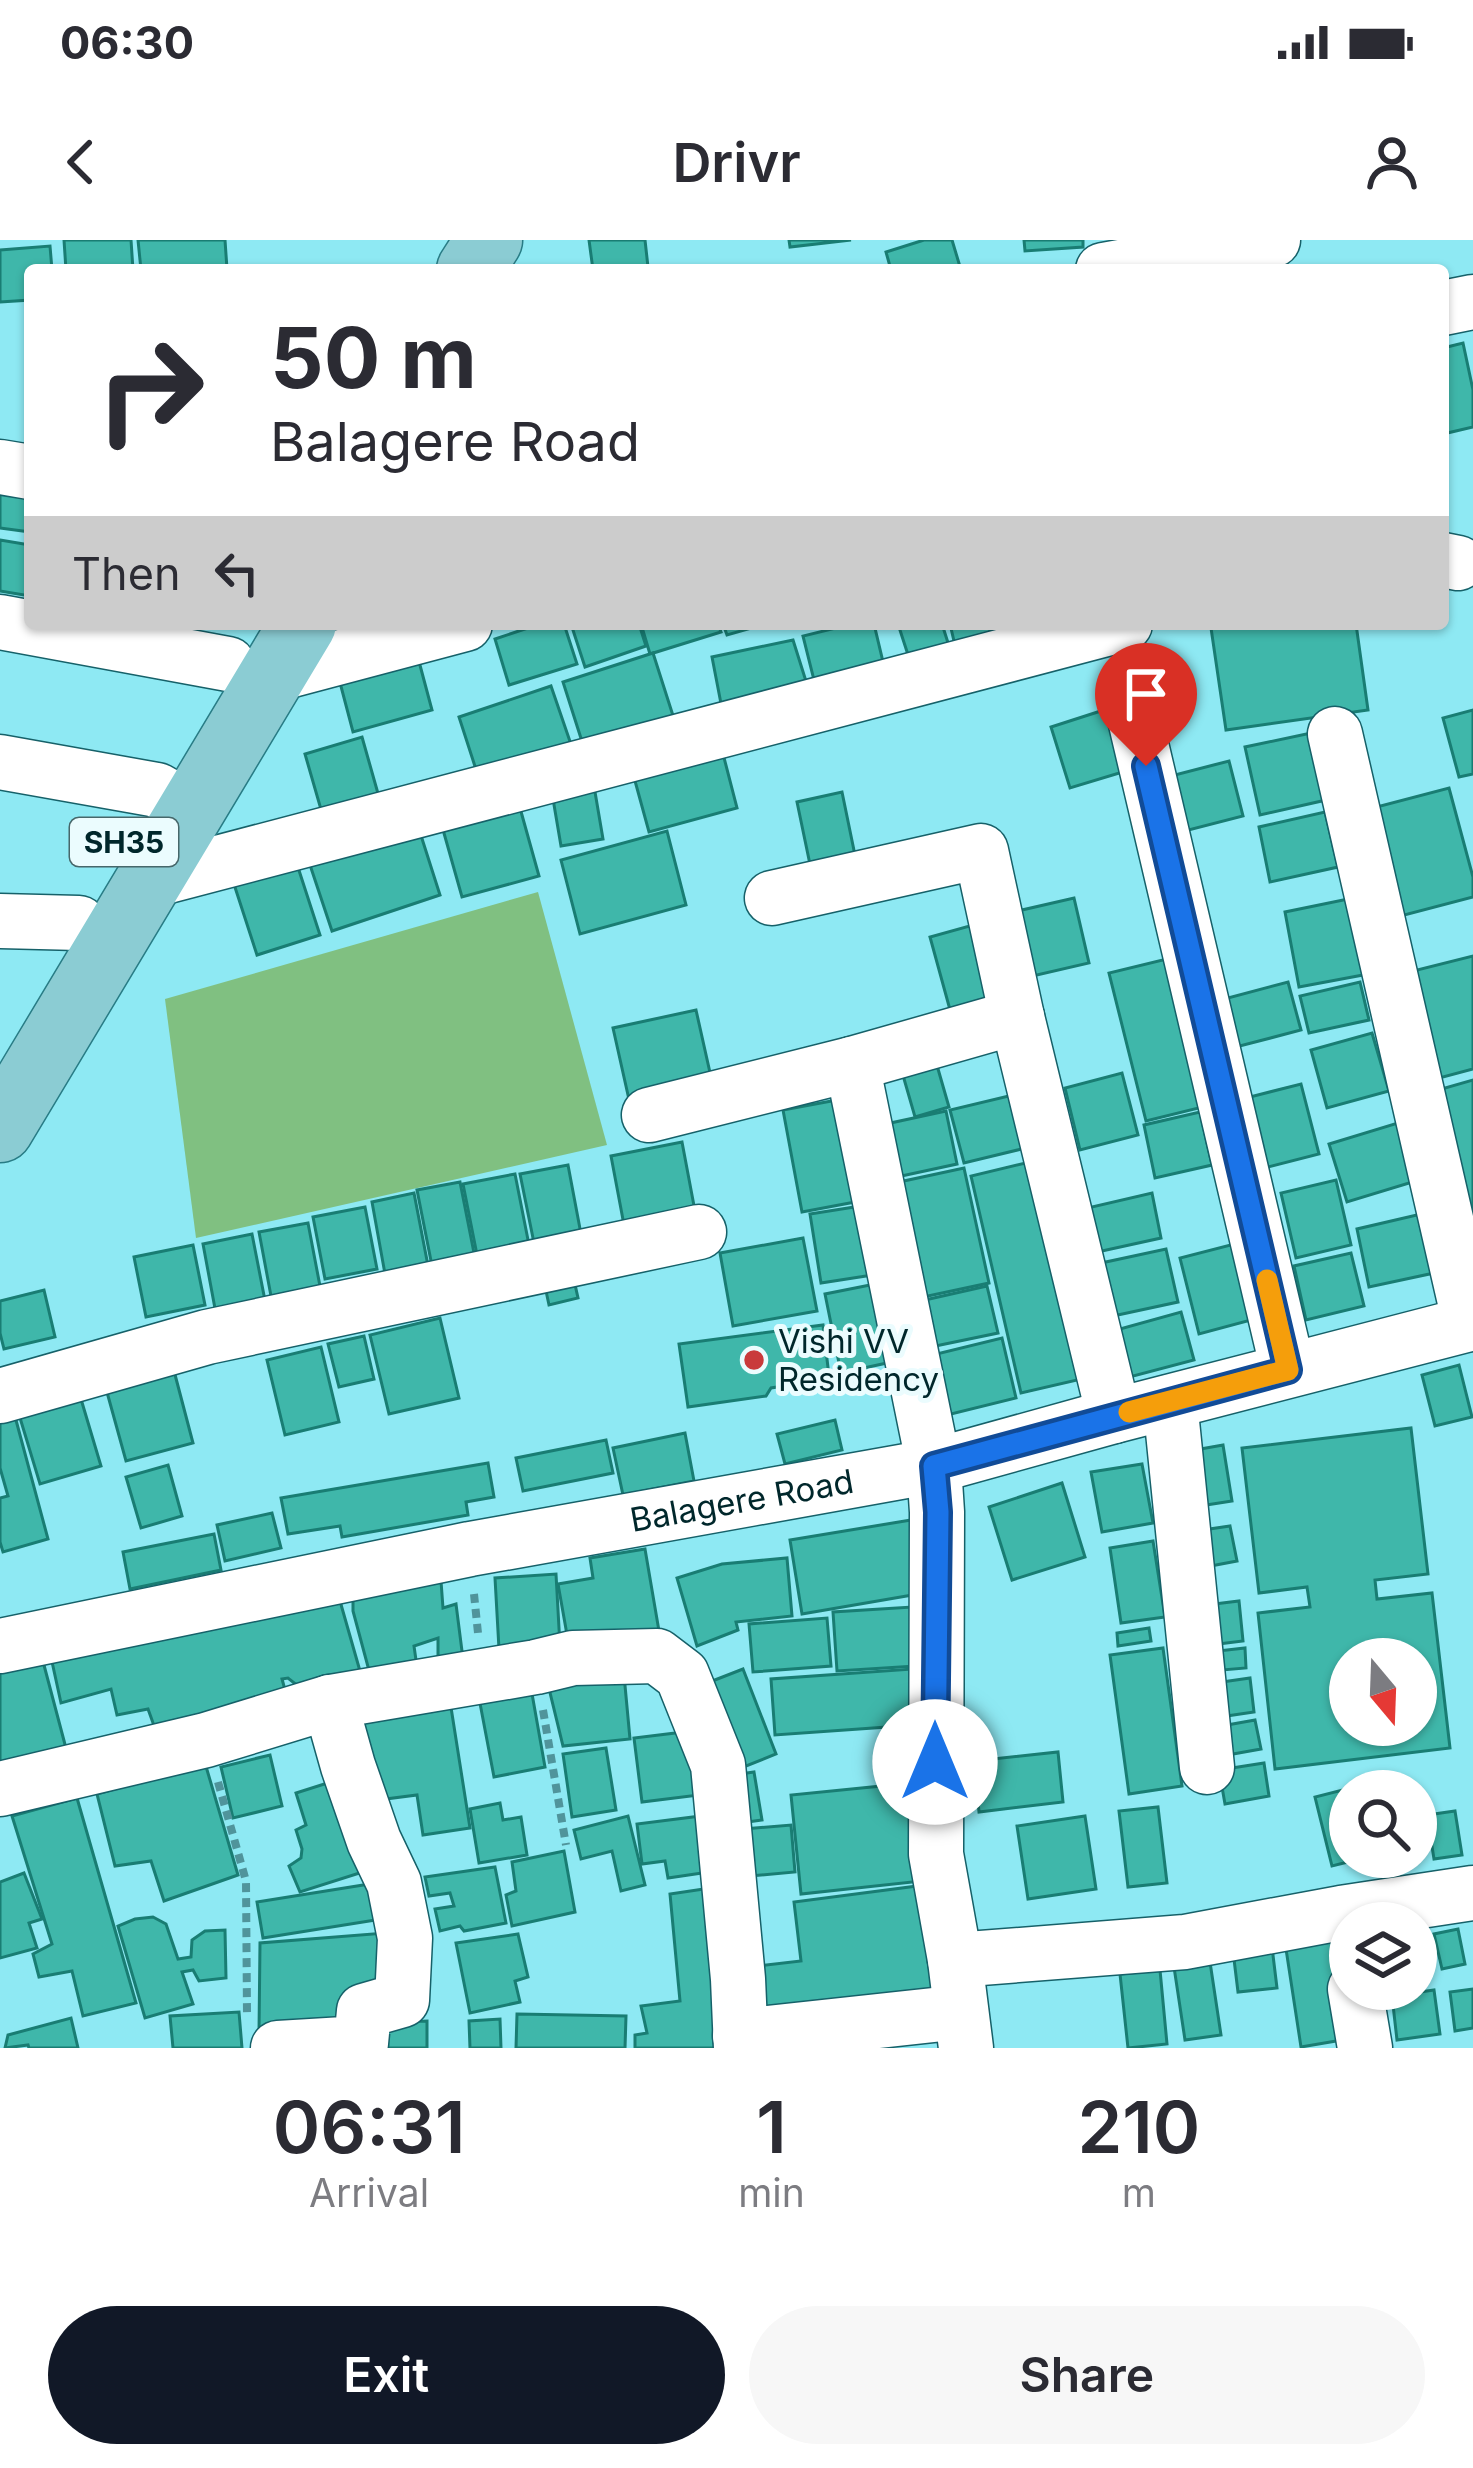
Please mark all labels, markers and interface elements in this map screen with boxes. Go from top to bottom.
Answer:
text: 06:30 [60,15,194,70]
icon: back [48,129,114,195]
icon: person [1359,129,1425,195]
text: Drivr [672,130,801,195]
text: 50 m [270,307,477,408]
icon: right [72,312,228,468]
text: Balagere Road [270,409,640,474]
icon: left [204,540,270,606]
text: Then [72,546,180,601]
pin [1095,643,1197,766]
icon: arrive [1113,661,1179,727]
road number: SH35 [70,818,178,866]
place label: Vishi VV Residency [778,1321,939,1399]
marker: Vishi VV Residency [741,1347,767,1373]
street label: Balagere Road [627,1461,857,1540]
north arrow [1329,1638,1437,1746]
map controls [1329,1638,1437,2010]
position arrow [872,1699,998,1825]
button: search [1329,1770,1437,1878]
button: layers [1329,1902,1437,2010]
text: 06:31 [273,2083,465,2170]
text: 1 [756,2083,787,2170]
text: 210 [1077,2083,1200,2170]
text: Arrival [309,2169,429,2216]
text: min [738,2169,805,2216]
text: m [1122,2169,1156,2216]
button: Exit [48,2306,725,2444]
button: Share [749,2306,1425,2444]

